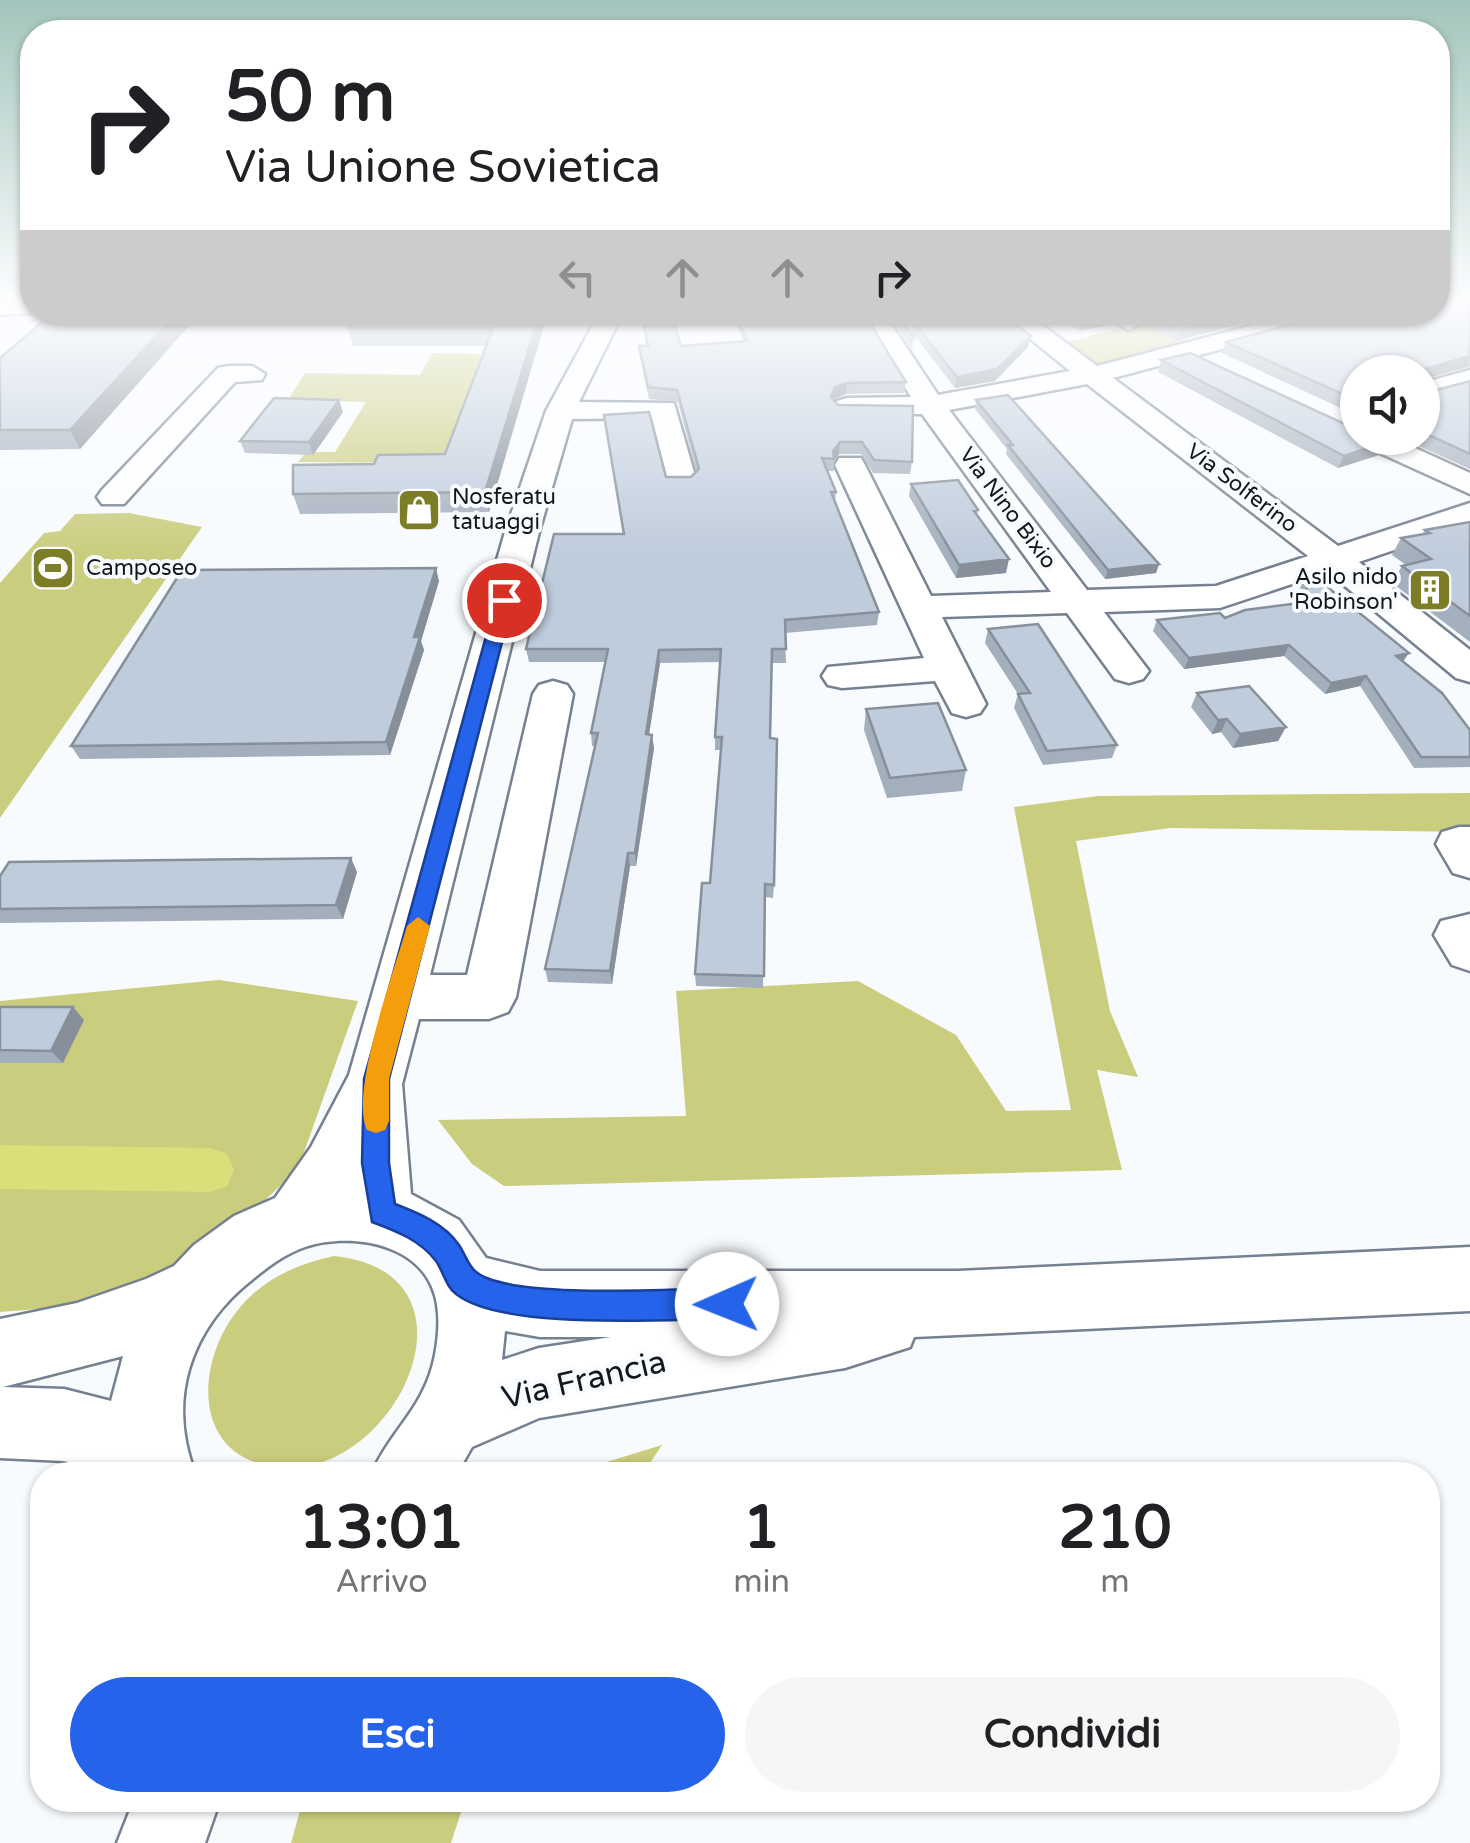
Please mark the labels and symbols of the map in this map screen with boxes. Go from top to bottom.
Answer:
street label: Via Solferino [1181,438,1303,538]
street label: Via Nino Bixio [954,442,1062,574]
place label: Nosferatu tatuaggi [452,484,556,535]
shop icon: Nosferatu tatuaggi [396,487,442,533]
sports icon: Camposeo [30,545,76,591]
place label: Camposeo [86,555,198,581]
pin [462,558,547,643]
place label: Asilo nido 'Robinson' [1289,564,1398,615]
building icon: Asilo nido 'Robinson' [1407,567,1453,613]
position arrow [675,1252,779,1356]
street label: Via Francia [498,1343,670,1417]

